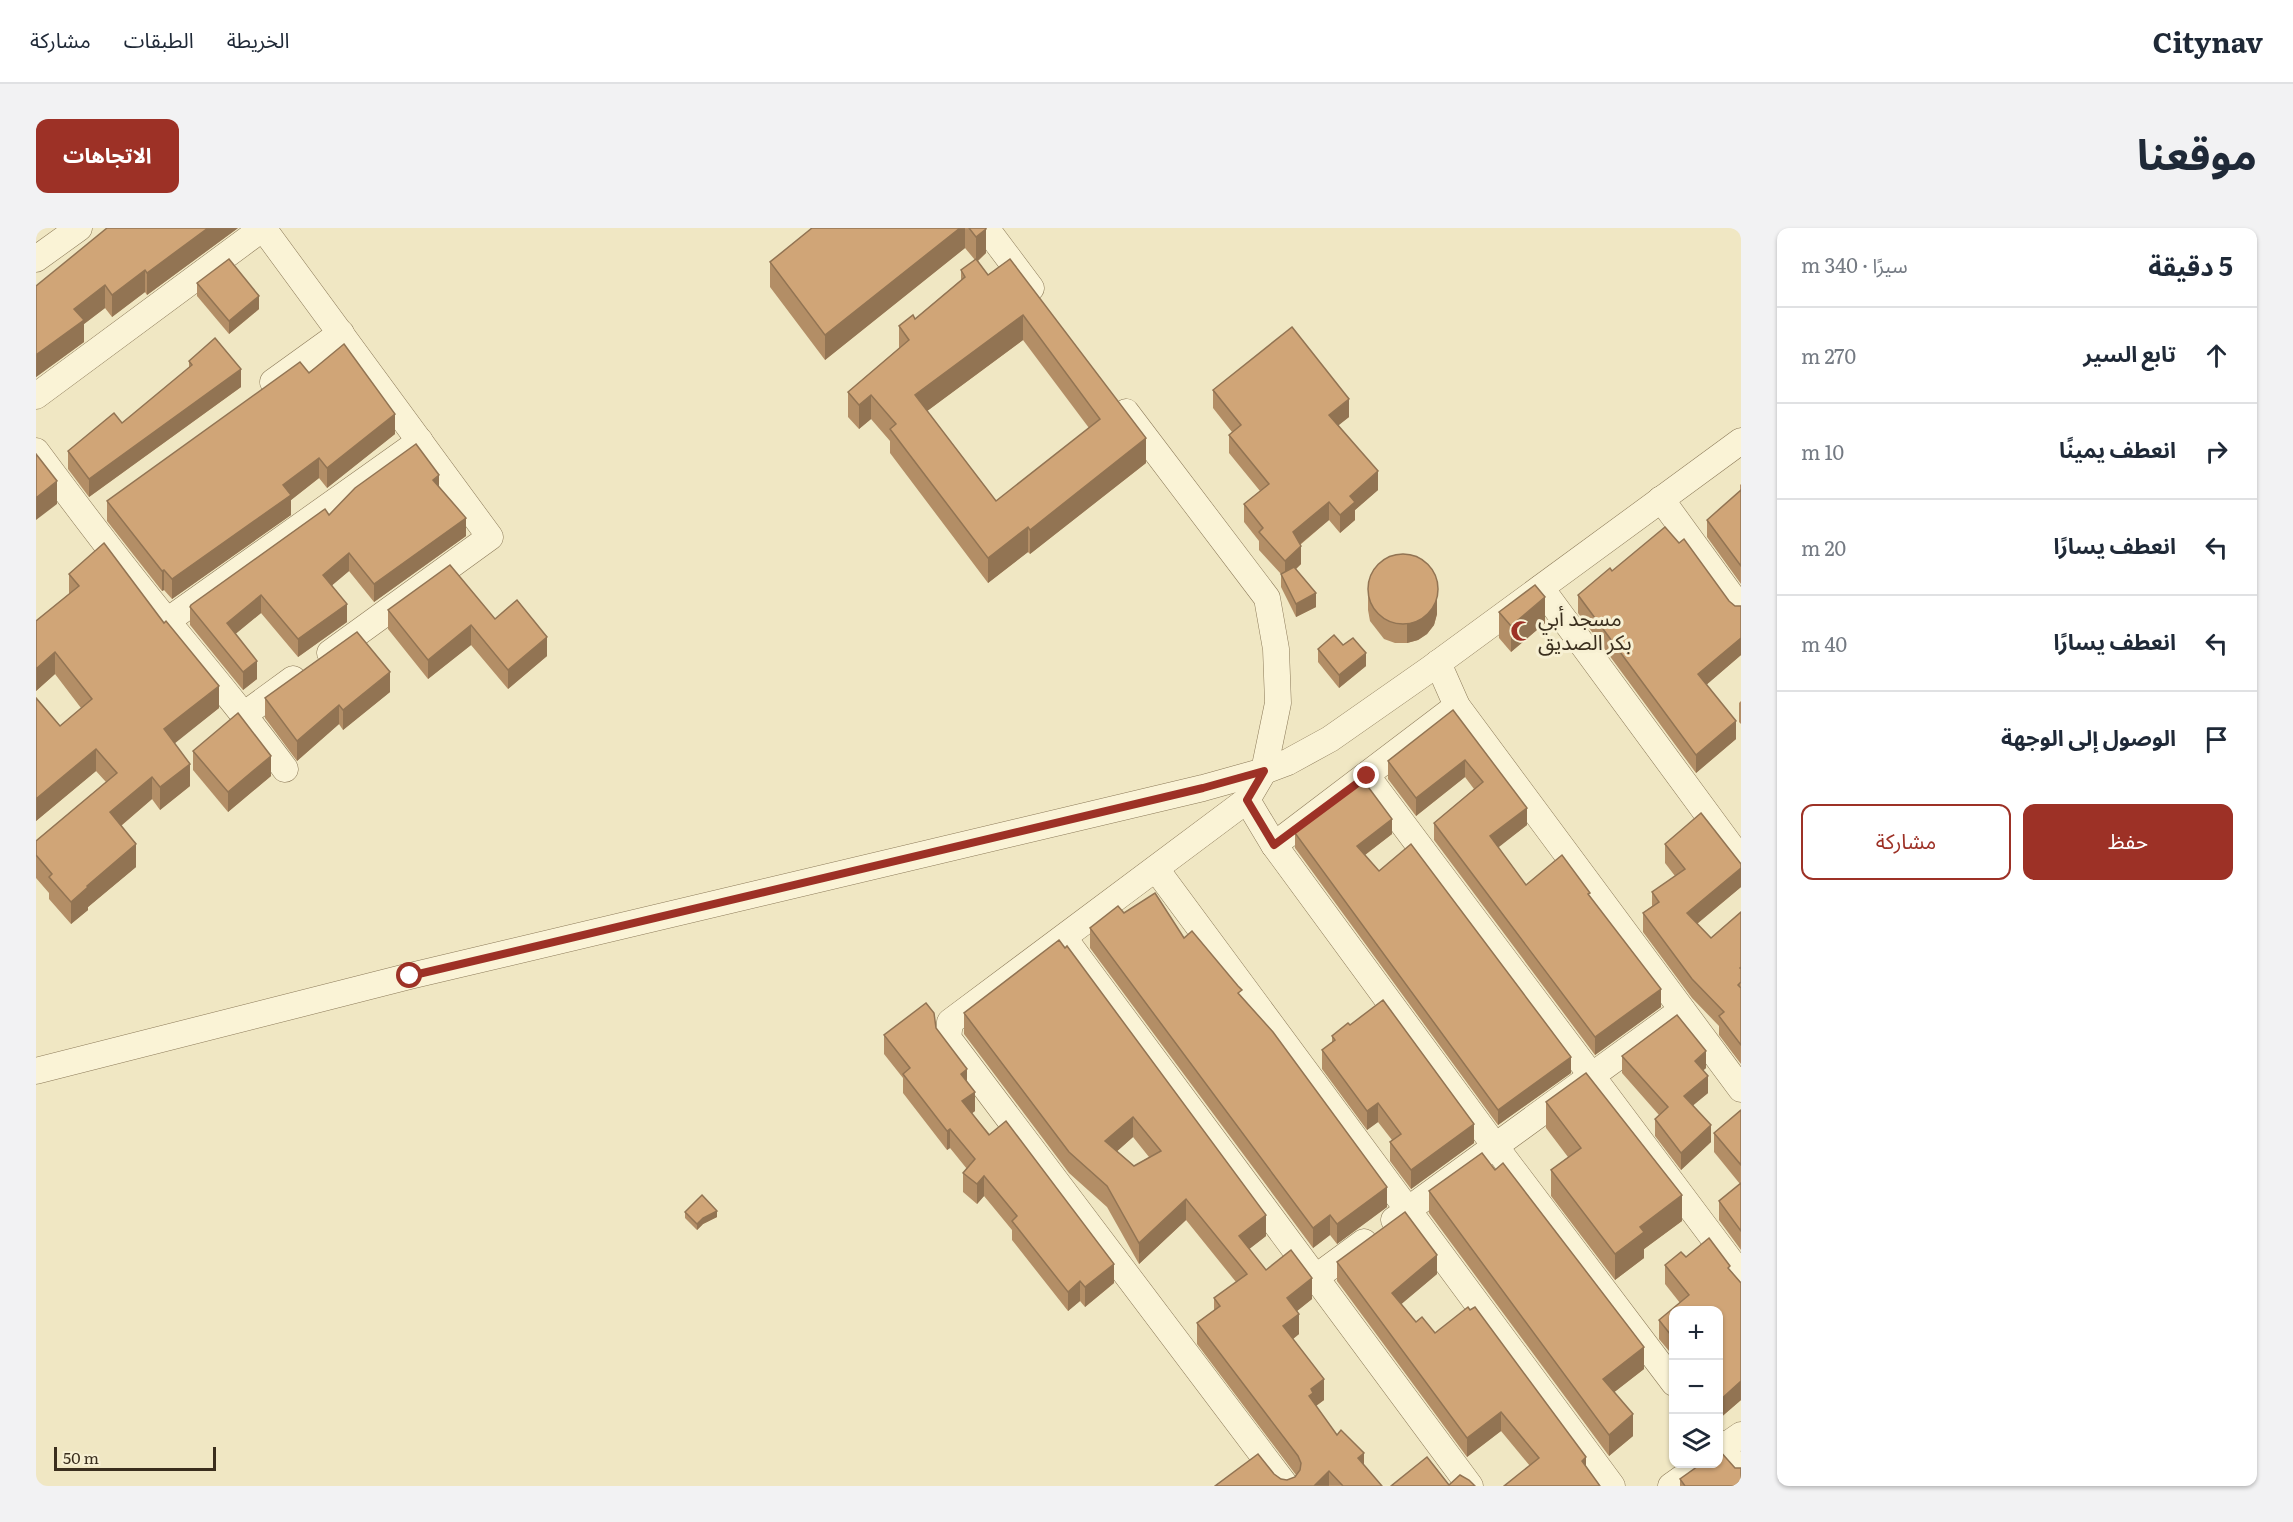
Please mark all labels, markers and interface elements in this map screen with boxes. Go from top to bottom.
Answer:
text: Citynav [2153,20,2263,62]
text: مشاركة [30,23,91,54]
text: الطبقات [124,23,194,54]
text: الخريطة [227,23,290,54]
button: الاتجاهات [36,119,179,193]
text: موقعنا [2137,121,2257,183]
text: 5 دقيقة [2148,245,2233,284]
text: سيرًا · 340 m [1801,249,1908,279]
text: تابع السير [2083,336,2176,369]
icon: ahead [2200,339,2233,372]
text: 270 m [1801,340,1856,370]
text: انعطف يمينًا [2059,432,2176,465]
icon: right [2200,435,2233,468]
text: 10 m [1801,436,1844,466]
text: انعطف يسارًا [2053,528,2176,561]
icon: left [2200,531,2233,564]
text: 20 m [1801,532,1846,562]
place label: مسجد أبي بكر الصديق [1538,601,1632,656]
mosque icon: مسجد أبي بكر الصديق [1509,619,1533,643]
text: انعطف يسارًا [2053,624,2176,657]
icon: left [2200,627,2233,660]
text: 40 m [1801,628,1847,658]
text: الوصول إلى الوجهة [2001,720,2176,753]
icon: arrive [2200,723,2233,756]
route end [1353,762,1379,788]
button: مشاركة [1801,804,2011,880]
button: حفظ [2023,804,2233,880]
route start [396,962,422,988]
map controls [1669,1306,1723,1468]
button: + [1669,1306,1723,1360]
button: − [1669,1360,1723,1414]
button: layers [1669,1414,1723,1468]
scale bar [54,1444,216,1472]
text: 50 m [63,1445,99,1469]

